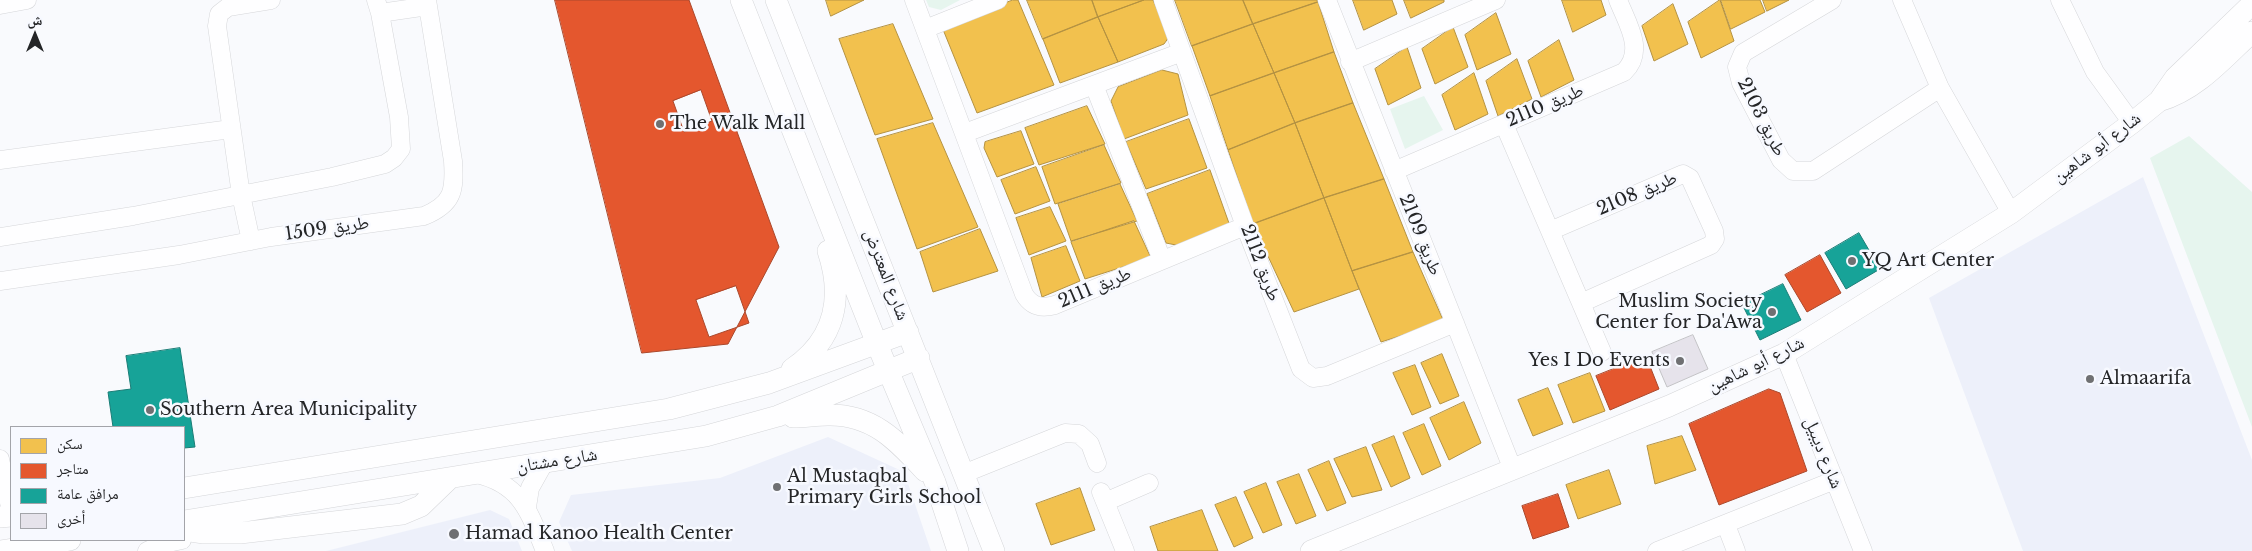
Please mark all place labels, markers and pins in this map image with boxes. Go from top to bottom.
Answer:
place label: The Walk Mall [670,113,805,135]
marker: The Walk Mall [654,118,666,130]
place label: YQ Art Center [1862,250,1994,272]
marker: YQ Art Center [1846,255,1858,267]
place label: Muslim Society Center for Da'Awa [1595,291,1762,334]
marker: Muslim Society Center for Da'Awa [1766,306,1778,318]
place label: Yes I Do Events [1528,350,1670,372]
marker: Yes I Do Events [1674,355,1686,367]
place label: Almaarifa [2100,368,2191,390]
marker: Almaarifa [2084,373,2096,385]
place label: Southern Area Municipality [160,399,417,421]
marker: Southern Area Municipality [144,404,156,416]
place label: Al Mustaqbal Primary Girls School [787,466,981,508]
marker: Al Mustaqbal Primary Girls School [771,481,783,493]
place label: Hamad Kanoo Health Center [465,523,733,545]
marker: Hamad Kanoo Health Center [447,527,461,541]

